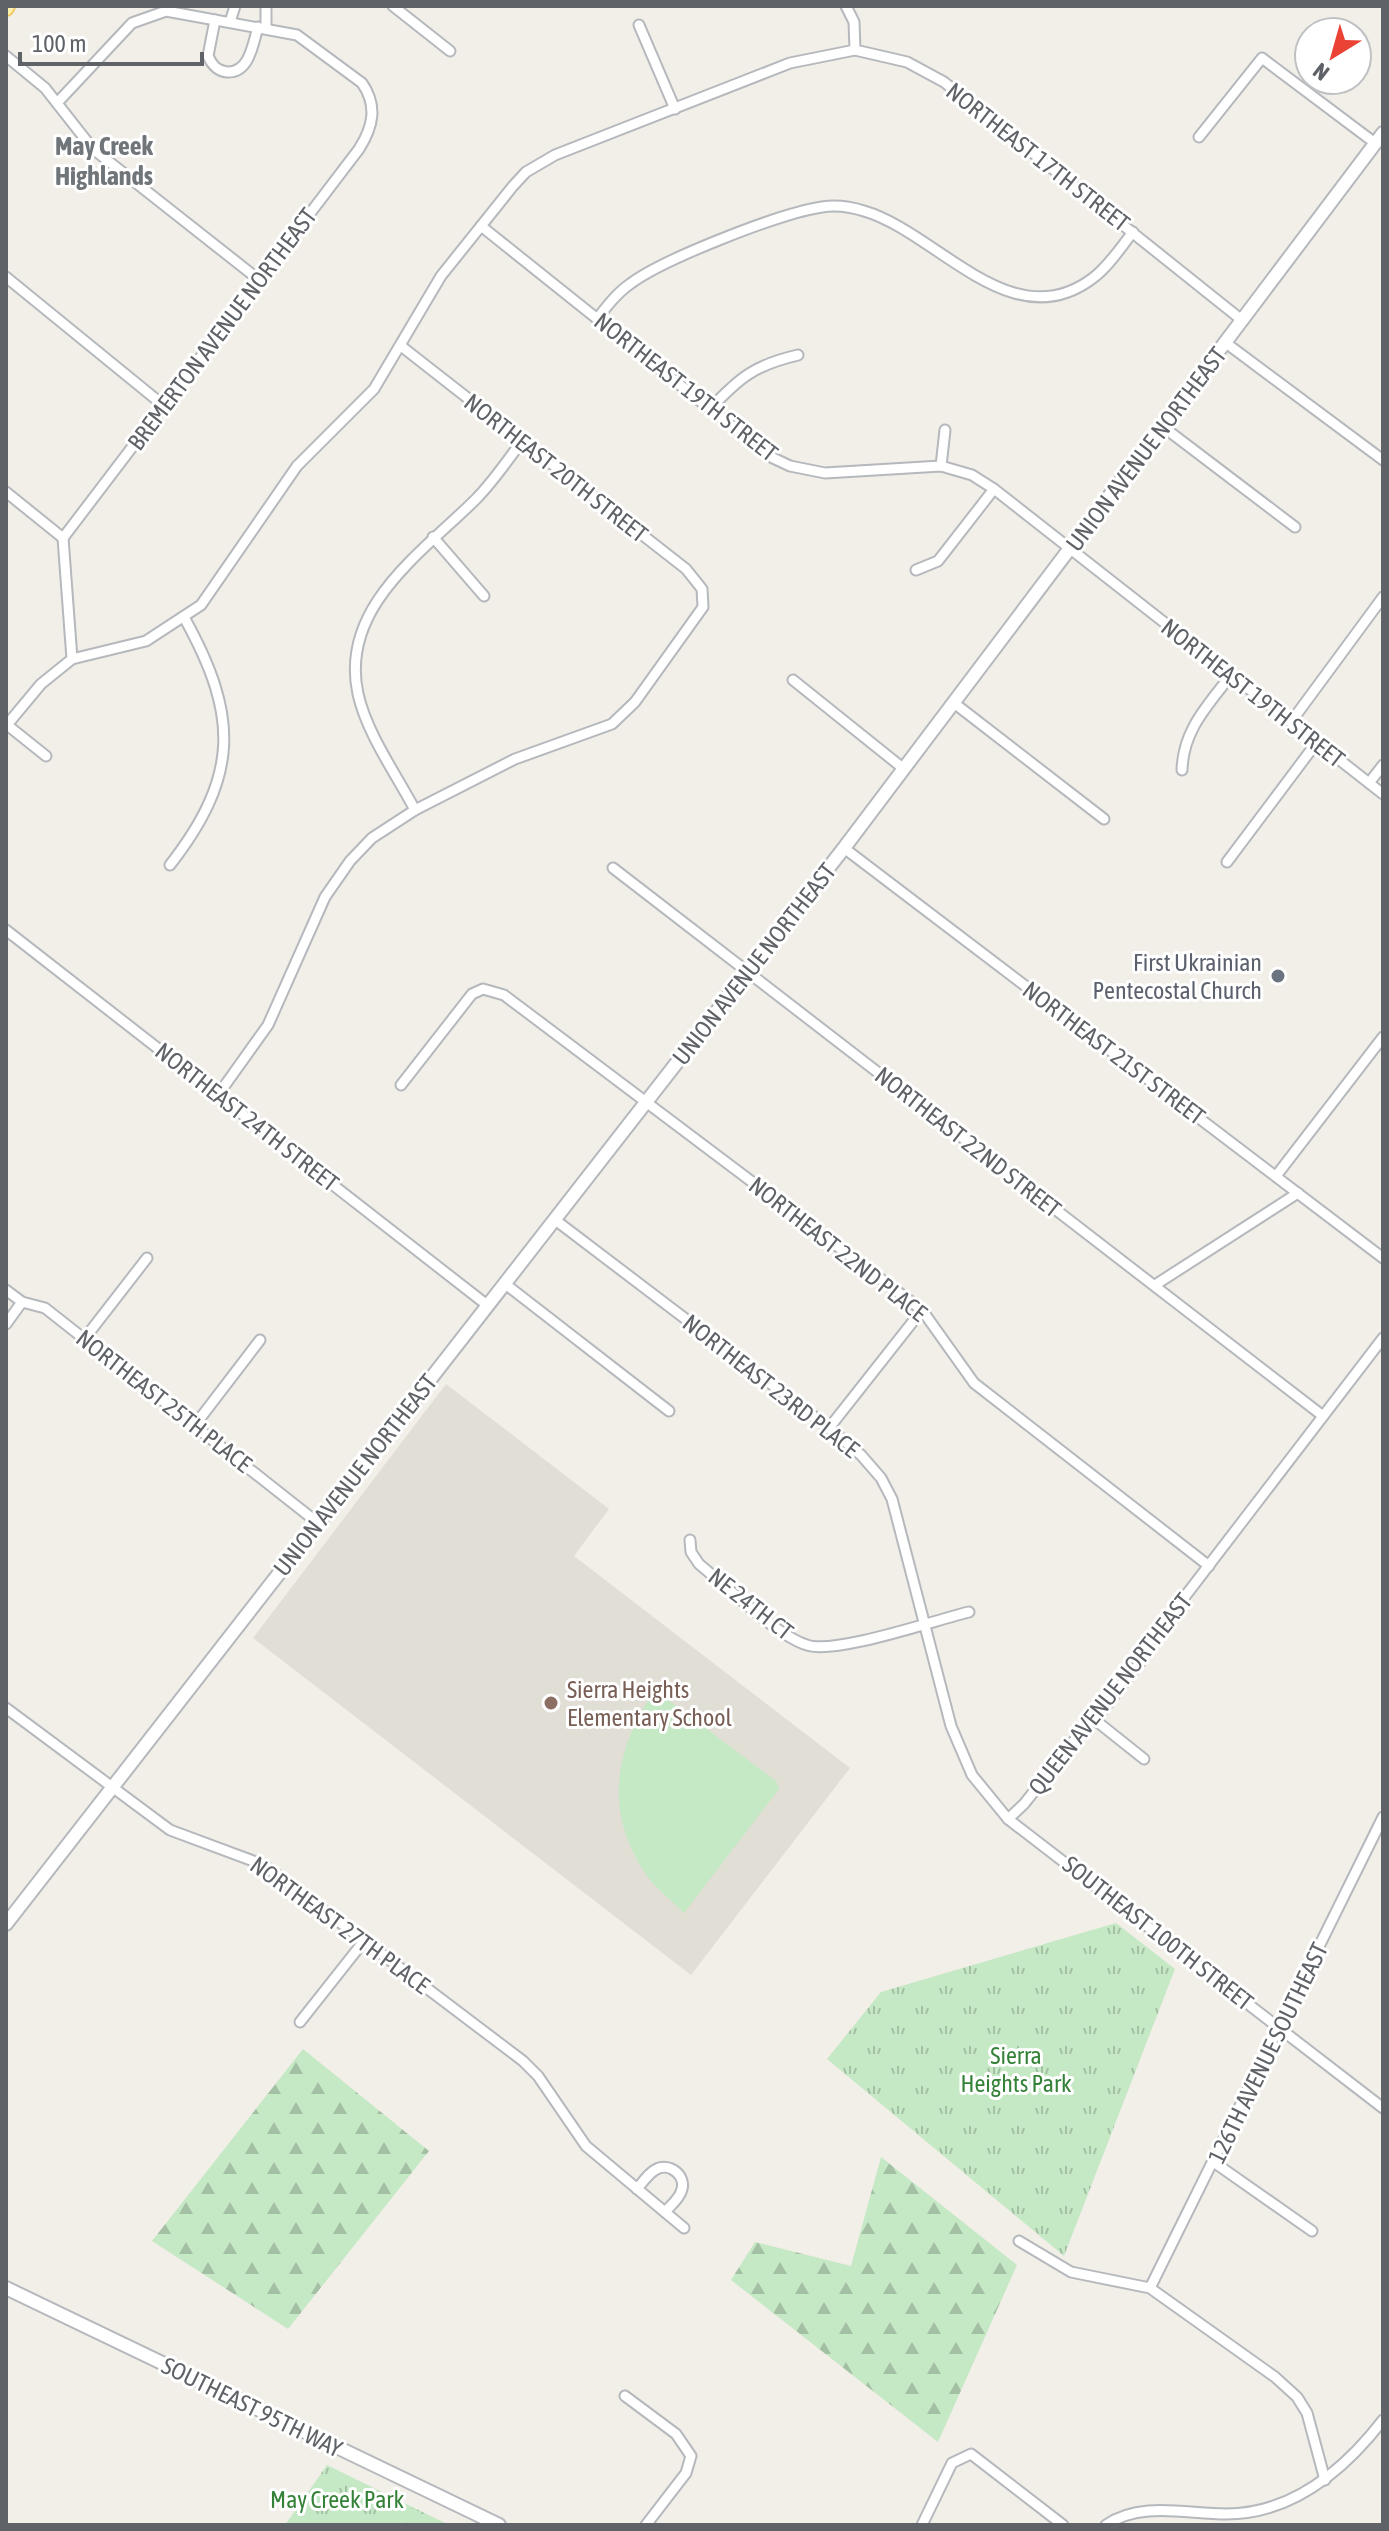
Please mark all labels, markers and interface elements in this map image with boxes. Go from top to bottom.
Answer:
scale bar [20,16,202,66]
north arrow [1293,16,1373,96]
text: 100 m [32,30,86,57]
text: N [1308,58,1334,86]
street label: NORTHEAST 17TH STREET [941,77,1135,237]
district label: May Creek Highlands [55,131,154,191]
street label: BREMERTON AVENUE NORTHEAST [122,202,322,455]
street label: NORTHEAST 19TH STREET [589,307,783,467]
street label: UNION AVENUE NORTHEAST [1061,341,1232,556]
street label: NORTHEAST 20TH STREET [459,388,653,548]
street label: NORTHEAST 19TH STREET [1156,613,1350,773]
street label: UNION AVENUE NORTHEAST [667,858,841,1070]
place label: First Ukrainian Pentecostal Church [1093,949,1262,1004]
marker: First Ukrainian Pentecostal Church [1269,967,1287,985]
street label: NORTHEAST 21ST STREET [1018,976,1211,1130]
street label: NORTHEAST 24TH STREET [150,1037,344,1197]
street label: NORTHEAST 22ND STREET [870,1061,1066,1223]
street label: NORTHEAST 22ND PLACE [744,1171,932,1327]
street label: NORTHEAST 23RD PLACE [678,1309,864,1463]
street label: NORTHEAST 25TH PLACE [71,1324,257,1478]
street label: UNION AVENUE NORTHEAST [268,1369,442,1581]
street label: NE 24TH CT [704,1563,799,1645]
street label: QUEEN AVENUE NORTHEAST [1023,1587,1197,1800]
place label: Sierra Heights Elementary School [567,1676,733,1731]
marker: Sierra Heights Elementary School [542,1694,560,1712]
street label: SOUTHEAST 100TH STREET [1058,1850,1259,2016]
street label: NORTHEAST 27TH PLACE [245,1851,435,1999]
street label: 126TH AVENUE SOUTHEAST [1203,1938,1333,2168]
park label: Sierra Heights Park [960,2042,1072,2097]
street label: SOUTHEAST 95TH WAY [157,2352,347,2462]
park label: May Creek Park [270,2486,404,2513]

